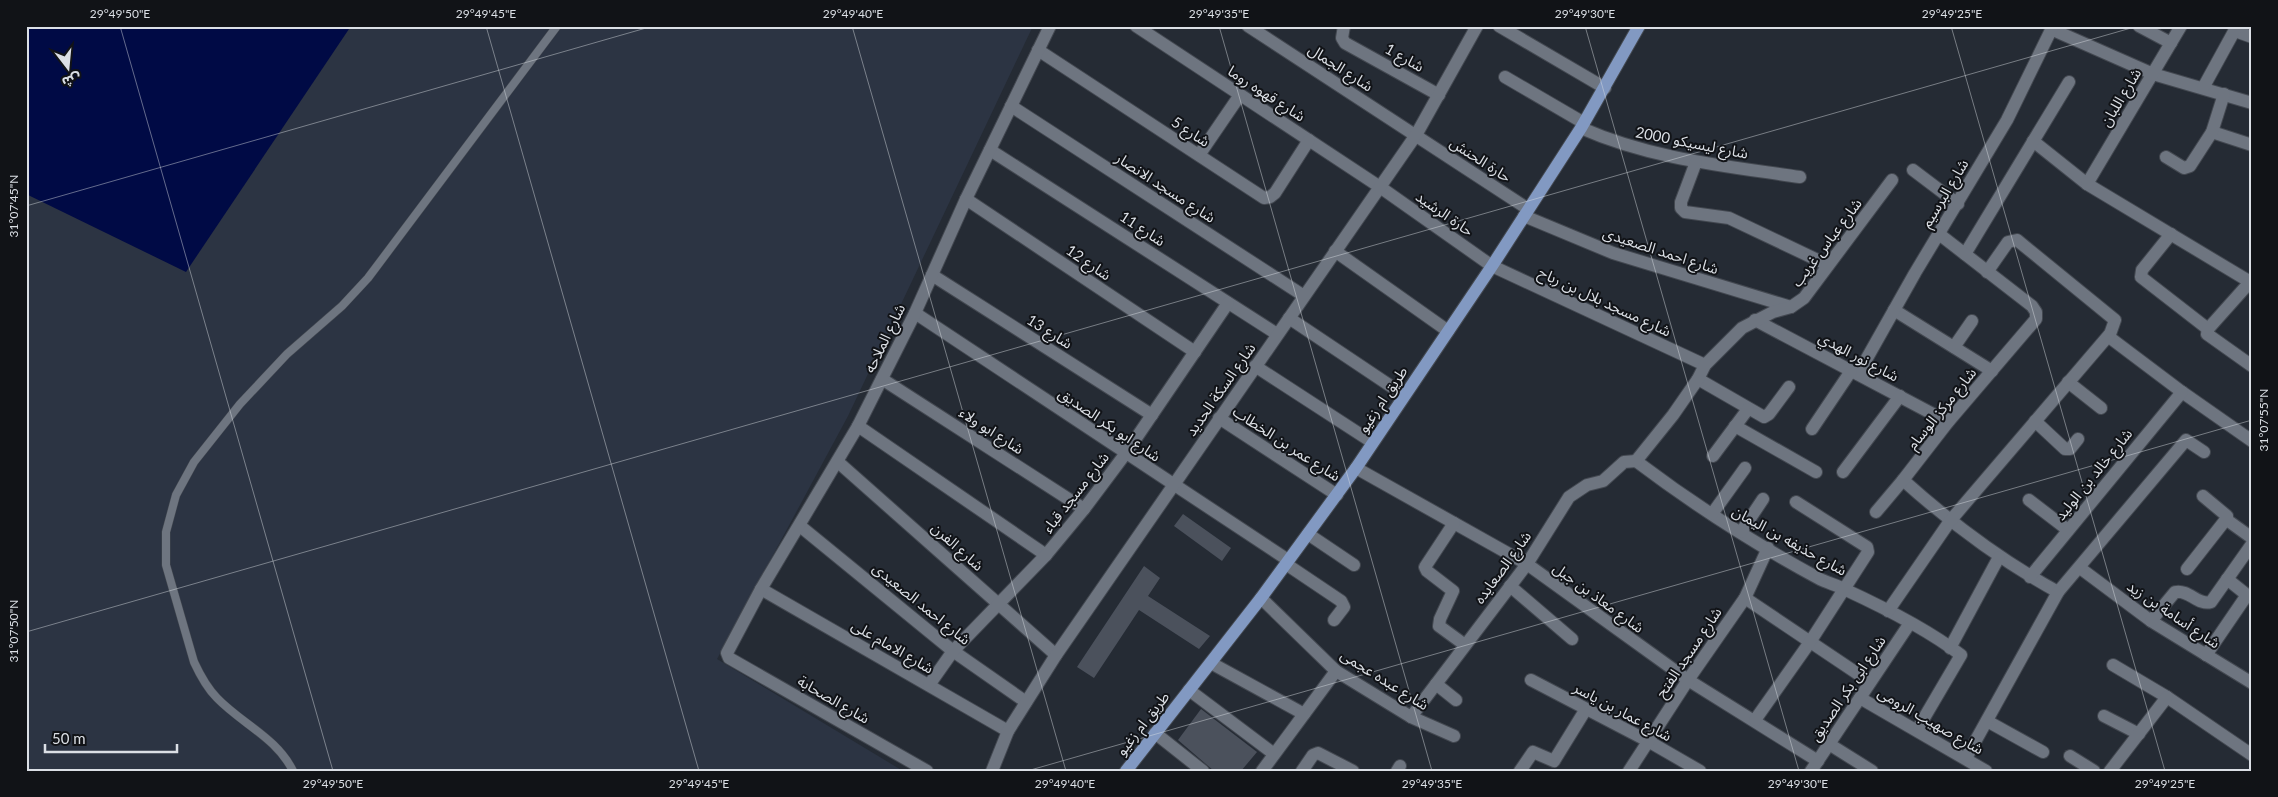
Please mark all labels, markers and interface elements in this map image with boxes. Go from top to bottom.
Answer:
text: 29°49'50"E [90,6,150,21]
text: 29°49'45"E [456,6,516,21]
text: 29°49'40"E [823,6,883,21]
text: 29°49'35"E [1189,6,1249,21]
text: 29°49'30"E [1555,6,1615,21]
text: 29°49'25"E [1922,6,1982,21]
street label: شارع الجمال [1303,39,1377,98]
street label: شارع 1 [1380,39,1428,79]
north arrow [42,42,92,92]
street label: شارع قهوه روما [1223,61,1309,128]
street label: شارع اللبان [2096,64,2148,131]
text: ش [60,70,83,92]
street label: شارع 5 [1166,112,1214,153]
street label: شارع ليسيكو 2000 [1633,122,1750,166]
street label: حارة الحنش [1447,133,1515,186]
street label: شارع مسجد الانصار [1110,147,1220,229]
street label: شارع البرسيم [1916,155,1975,233]
text: 31°07'45"N [6,175,21,237]
street label: حارة الرشيد [1412,187,1477,240]
street label: شارع عباس غريب [1787,194,1868,292]
street label: شارع 11 [1115,207,1169,253]
street label: شارع احمد الصعيدى [1600,223,1721,281]
street label: شارع 12 [1061,240,1115,287]
street label: شارع مسجد بلال بن رباح [1534,262,1674,343]
street label: شارع الملاحه [860,300,912,377]
street label: شارع 13 [1022,310,1076,356]
street label: شارع نور الهدي [1814,327,1902,388]
street label: شارع السكة الحديد [1181,339,1262,441]
street label: طريق ام زغيو [1353,362,1413,437]
street label: شارع مركز الوسام [1902,363,1983,455]
street label: شارع ابو بكر الصديق [1053,383,1165,468]
text: 31°07'55"N [2256,389,2271,451]
street label: شارع عمر بن الخطاب [1228,401,1344,488]
street label: شارع ابو ولاء [954,403,1028,461]
street label: شارع خالد بن الوليد [2050,424,2139,526]
street label: شارع مسجد قباء [1038,448,1115,538]
street label: شارع حذيفه بن اليمان [1728,501,1851,583]
street label: شارع الفرن [925,518,988,577]
street label: شارع الصعايده [1470,527,1538,609]
street label: شارع احمد الصعيدى [867,558,975,651]
street label: شارع معاذ بن جبل [1548,558,1648,639]
street label: شارع أسامة بن زيد [2122,576,2224,655]
text: 31°07'50"N [6,600,21,662]
street label: شارع مسجد الفتح [1651,603,1728,703]
street label: شارع الامام على [847,615,937,680]
street label: شارع ابى بكر الصديق [1805,632,1892,746]
street label: شارع عبده عجمى [1336,645,1433,717]
street label: شارع الصحابة [793,671,873,730]
street label: شارع عمار بن ياسر [1568,677,1675,748]
street label: شارع صهيب الرومى [1873,682,1987,761]
street label: طريق ام زغيو [1111,687,1175,760]
scale bar [45,722,178,754]
text: 50 m [52,729,86,747]
text: 29°49'50"E [303,776,363,791]
text: 29°49'45"E [669,776,729,791]
text: 29°49'40"E [1035,776,1095,791]
text: 29°49'35"E [1402,776,1462,791]
text: 29°49'30"E [1768,776,1828,791]
text: 29°49'25"E [2135,776,2195,791]

